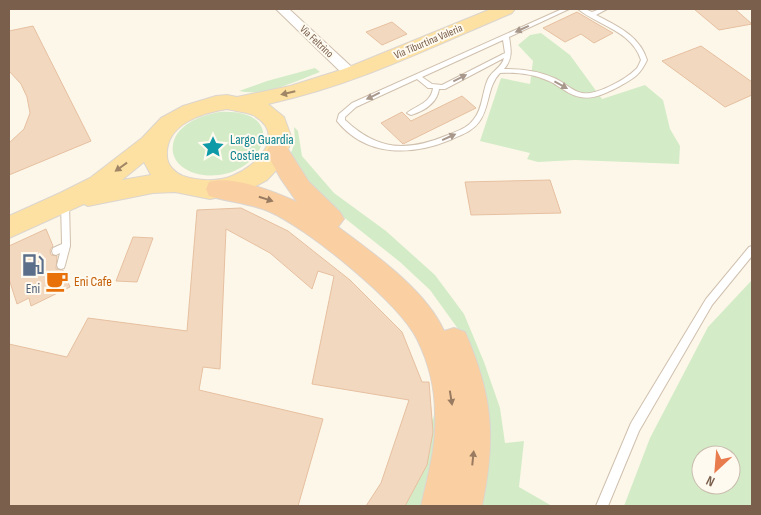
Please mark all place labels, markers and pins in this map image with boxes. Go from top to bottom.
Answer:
place label: Largo Guardia Costiera [230,131,294,164]
place icon: Largo Guardia Costiera [200,134,226,160]
fuel station icon: Eni [20,252,46,278]
cafe icon: Eni Cafe [44,268,70,294]
place label: Eni Cafe [74,273,112,290]
place label: Eni [26,280,40,297]

